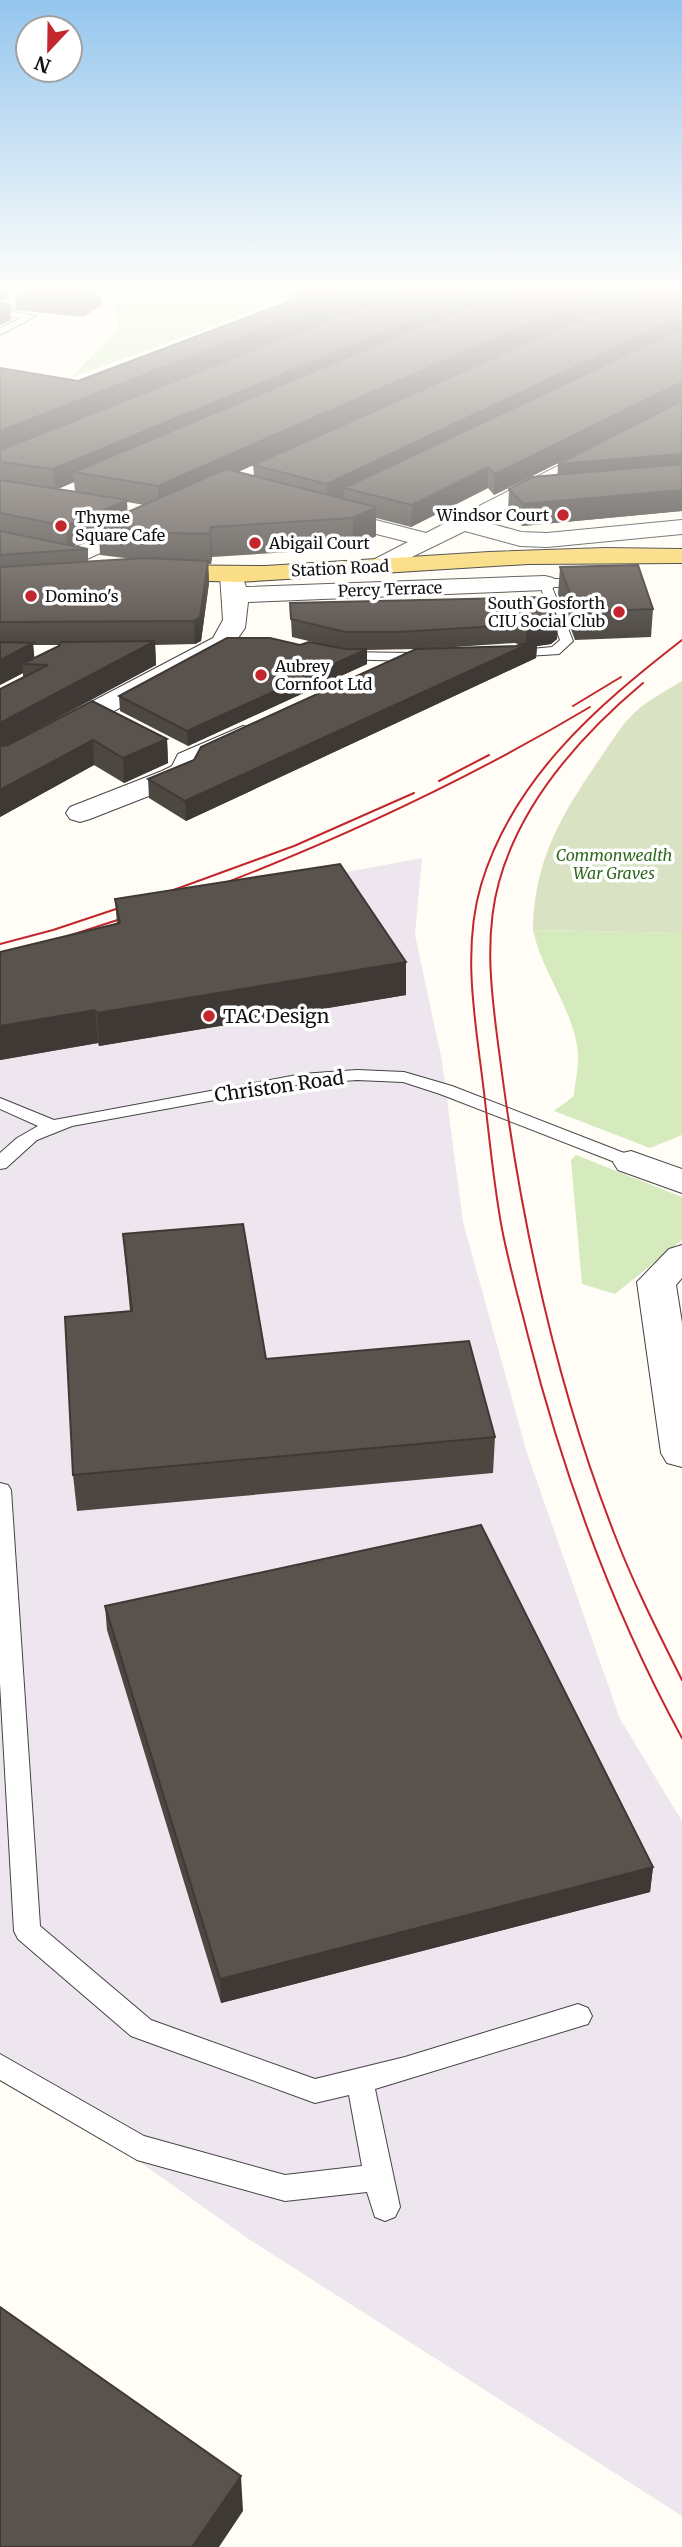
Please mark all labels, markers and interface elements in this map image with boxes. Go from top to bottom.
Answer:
north arrow [14,14,84,84]
text: N [31,51,54,79]
place label: Windsor Court [436,505,550,525]
place label: Thyme Square Cafe [75,507,165,545]
marker: Windsor Court [555,507,571,523]
marker: Thyme Square Cafe [53,518,69,534]
place label: Abigail Court [268,533,371,553]
marker: Abigail Court [247,535,263,551]
street label: Station Road [290,555,390,581]
street label: Percy Terrace [337,577,443,601]
place label: Domino's [45,586,119,606]
marker: Domino's [23,588,39,604]
place label: South Gosforth CIU Social Club [488,593,605,631]
marker: South Gosforth CIU Social Club [611,604,627,620]
place label: Aubrey Cornfoot Ltd [274,656,373,694]
marker: Aubrey Cornfoot Ltd [253,667,269,683]
park label: Commonwealth War Graves [556,845,672,883]
place label: TAC Design [223,1004,330,1028]
marker: TAC Design [201,1008,217,1024]
street label: Christon Road [213,1065,345,1107]

